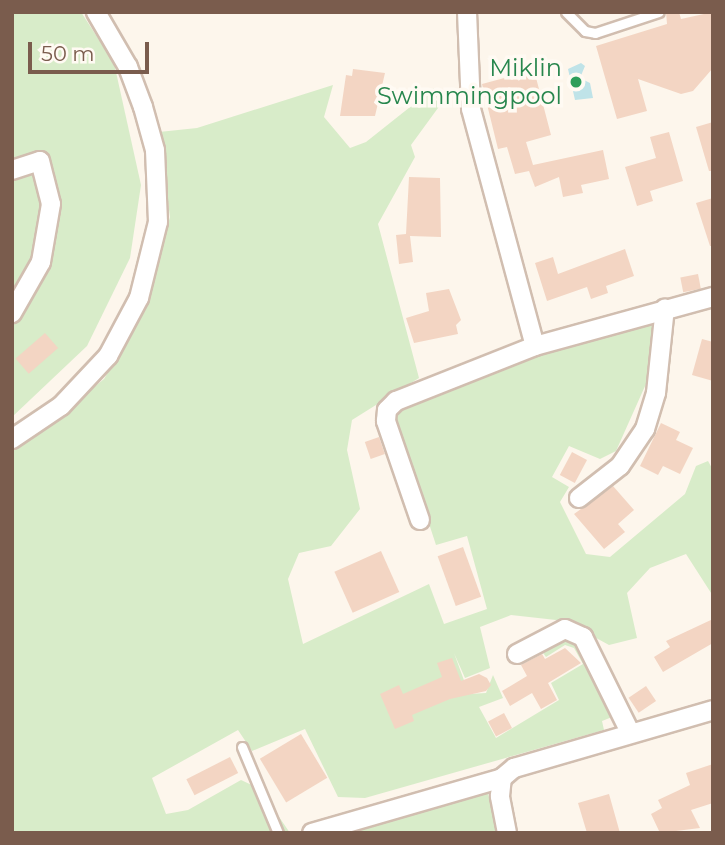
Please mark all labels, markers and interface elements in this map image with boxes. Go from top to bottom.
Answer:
scale bar [32,28,152,72]
text: 50 m [41,41,95,66]
place label: Miklin Swimmingpool [377,54,562,110]
marker: Miklin Swimmingpool [568,74,584,90]

